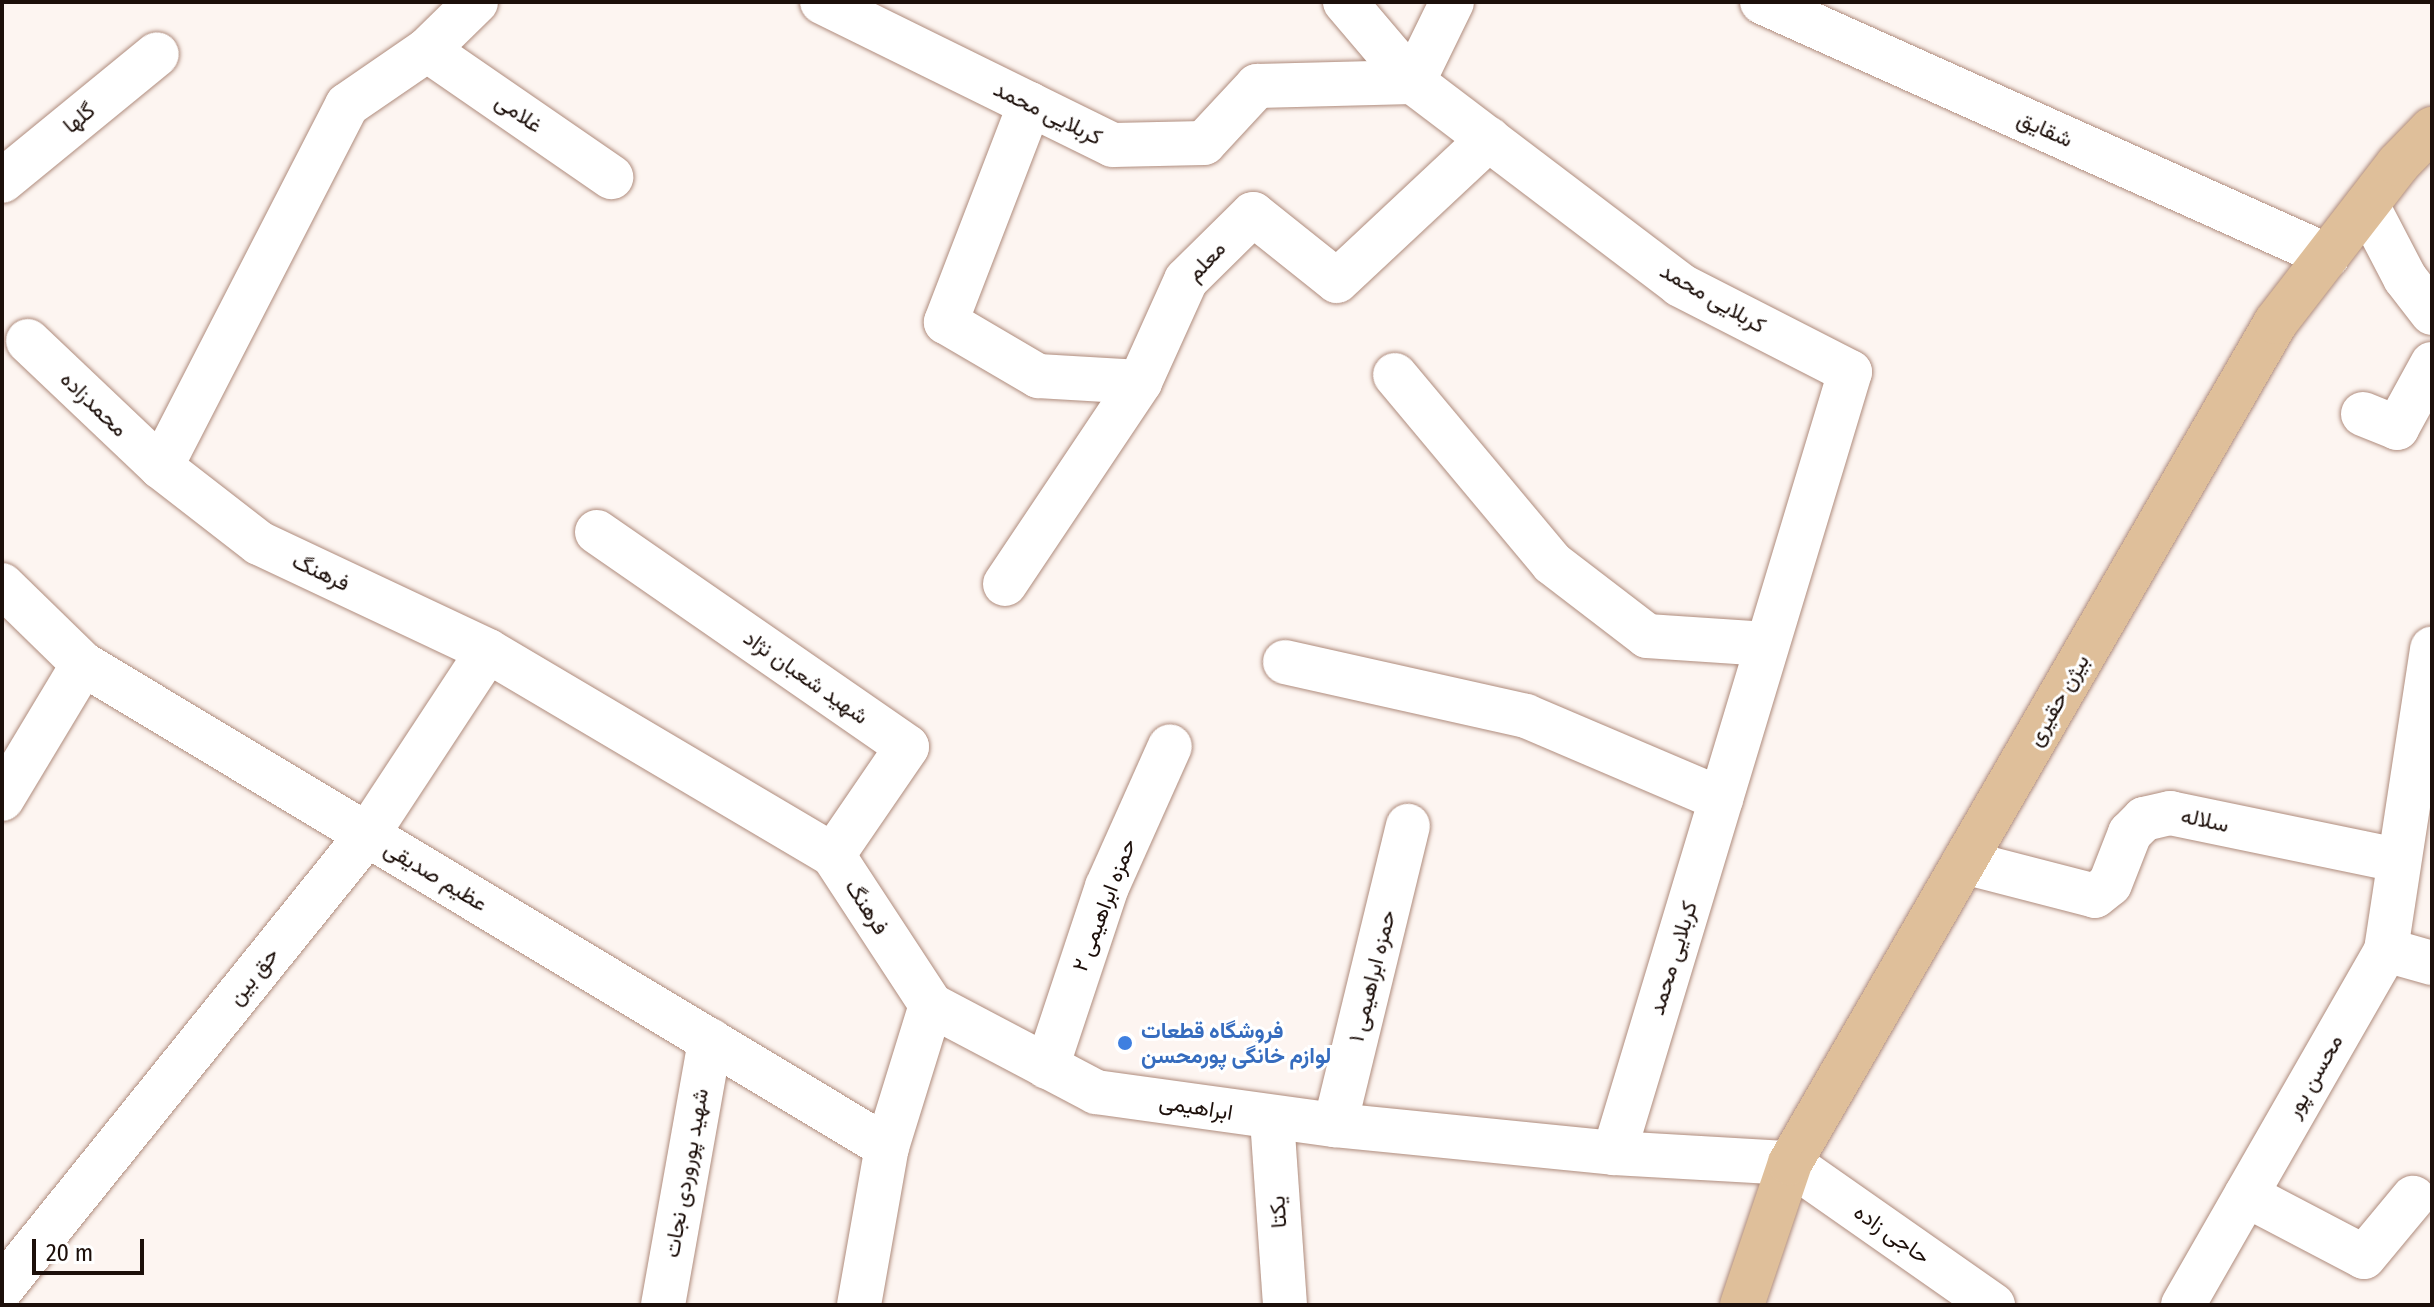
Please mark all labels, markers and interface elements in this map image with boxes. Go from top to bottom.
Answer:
street label: کربلایی محمد [989,75,1107,151]
street label: غلامی [490,88,548,138]
street label: گلها [58,97,100,139]
street label: شقایق [2013,105,2077,153]
street label: معلم [1181,235,1231,287]
street label: کربلایی محمد [1655,257,1771,339]
street label: محمدزاده [55,366,133,442]
street label: فرهنگ [288,547,354,597]
street label: شهید شعبان نژاد [739,624,873,730]
street label: بیژن حقیری [2021,649,2095,751]
street label: سلاله [2179,802,2231,838]
street label: عظیم صدیقی [380,835,492,917]
street label: حمزه ابراهیمی ۲ [1067,835,1141,975]
street label: فرهنگ [840,875,894,939]
street label: کربلایی محمد [1643,898,1703,1018]
street label: حمزه ابراهیمی ۱ [1343,907,1401,1045]
street label: حق بین [222,942,284,1010]
place label: فروشگاه قطعات لوازم خانگی پورمحسن [1141,1017,1331,1068]
street label: محسن پور [2280,1030,2348,1122]
marker: فروشگاه قطعات لوازم خانگی پورمحسن [1116,1034,1134,1052]
street label: شهید پوروردی نجات [658,1086,714,1260]
street label: ابراهیمی [1157,1088,1235,1126]
street label: یکتا [1264,1195,1292,1229]
street label: حاجی زاده [1849,1198,1935,1270]
scale bar [36,1223,148,1273]
text: 20 m [46,1239,93,1267]

